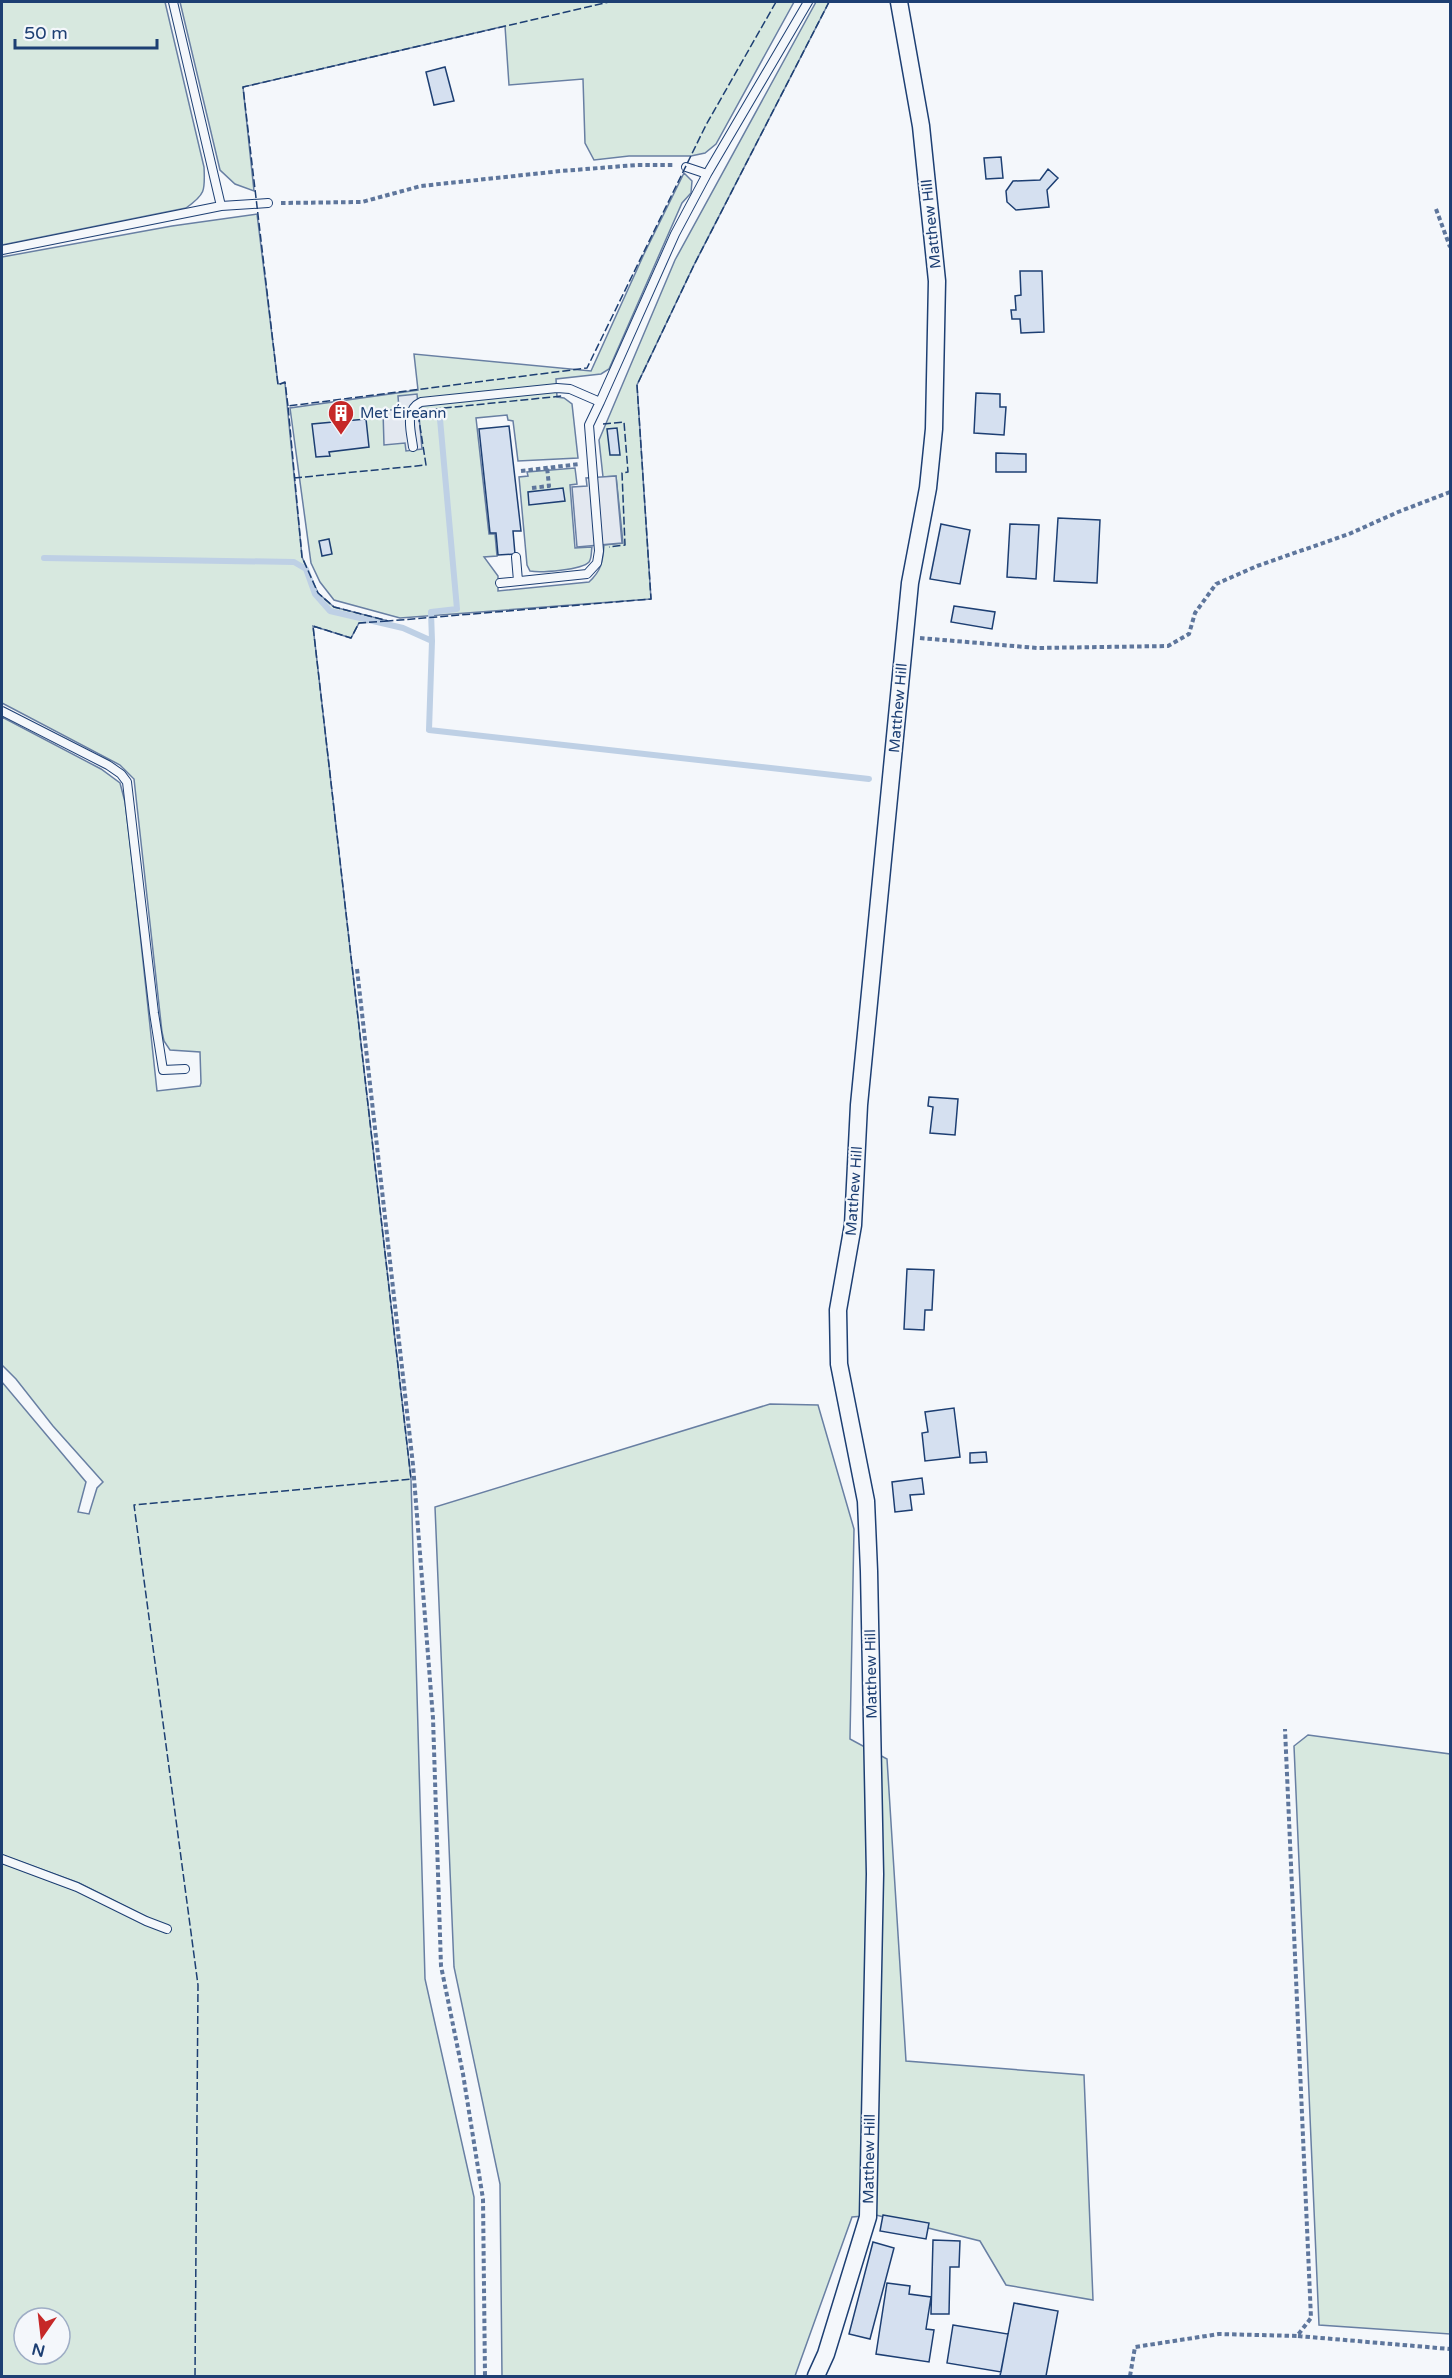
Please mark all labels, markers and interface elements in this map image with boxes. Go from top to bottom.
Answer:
scale bar [15,12,158,50]
text: 50 m [24,22,68,44]
street label: Matthew Hill [917,178,945,270]
building icon: Met Éireann [326,398,356,436]
place label: Met Éireann [360,404,446,422]
street label: Matthew Hill [885,662,911,754]
street label: Matthew Hill [842,1146,866,1236]
street label: Matthew Hill [861,1629,881,1719]
street label: Matthew Hill [859,2114,879,2204]
north arrow [12,2306,72,2366]
text: N [30,2338,47,2361]

